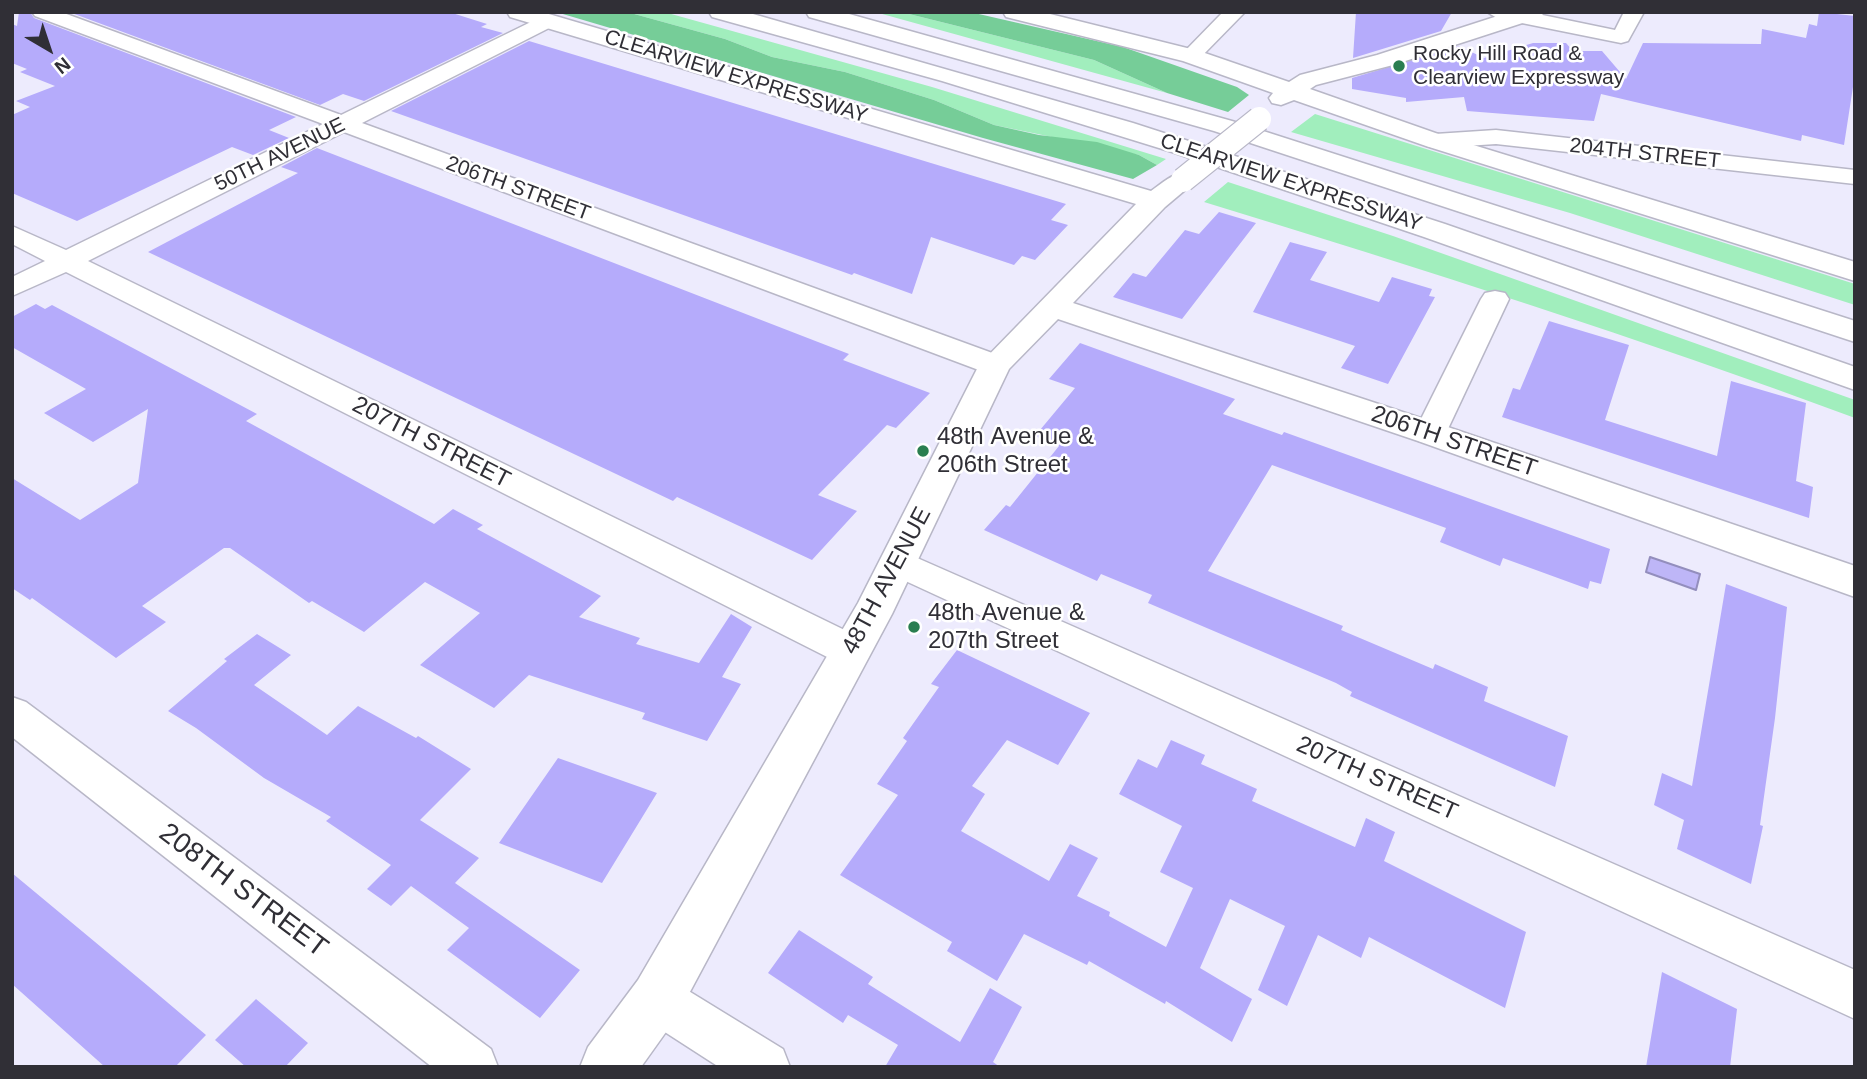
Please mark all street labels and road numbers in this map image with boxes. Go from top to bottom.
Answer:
street label: CLEARVIEW EXPRESSWAY [601,25,871,129]
street label: 50TH AVENUE [211,113,349,197]
street label: CLEARVIEW EXPRESSWAY [1157,129,1425,237]
street label: 204TH STREET [1568,134,1722,174]
street label: 206TH STREET [442,151,594,227]
street label: 207TH STREET [347,391,515,495]
street label: 206TH STREET [1367,400,1541,484]
street label: 48TH AVENUE [836,503,938,659]
street label: 207TH STREET [1292,731,1462,827]
street label: 208TH STREET [152,817,334,965]

